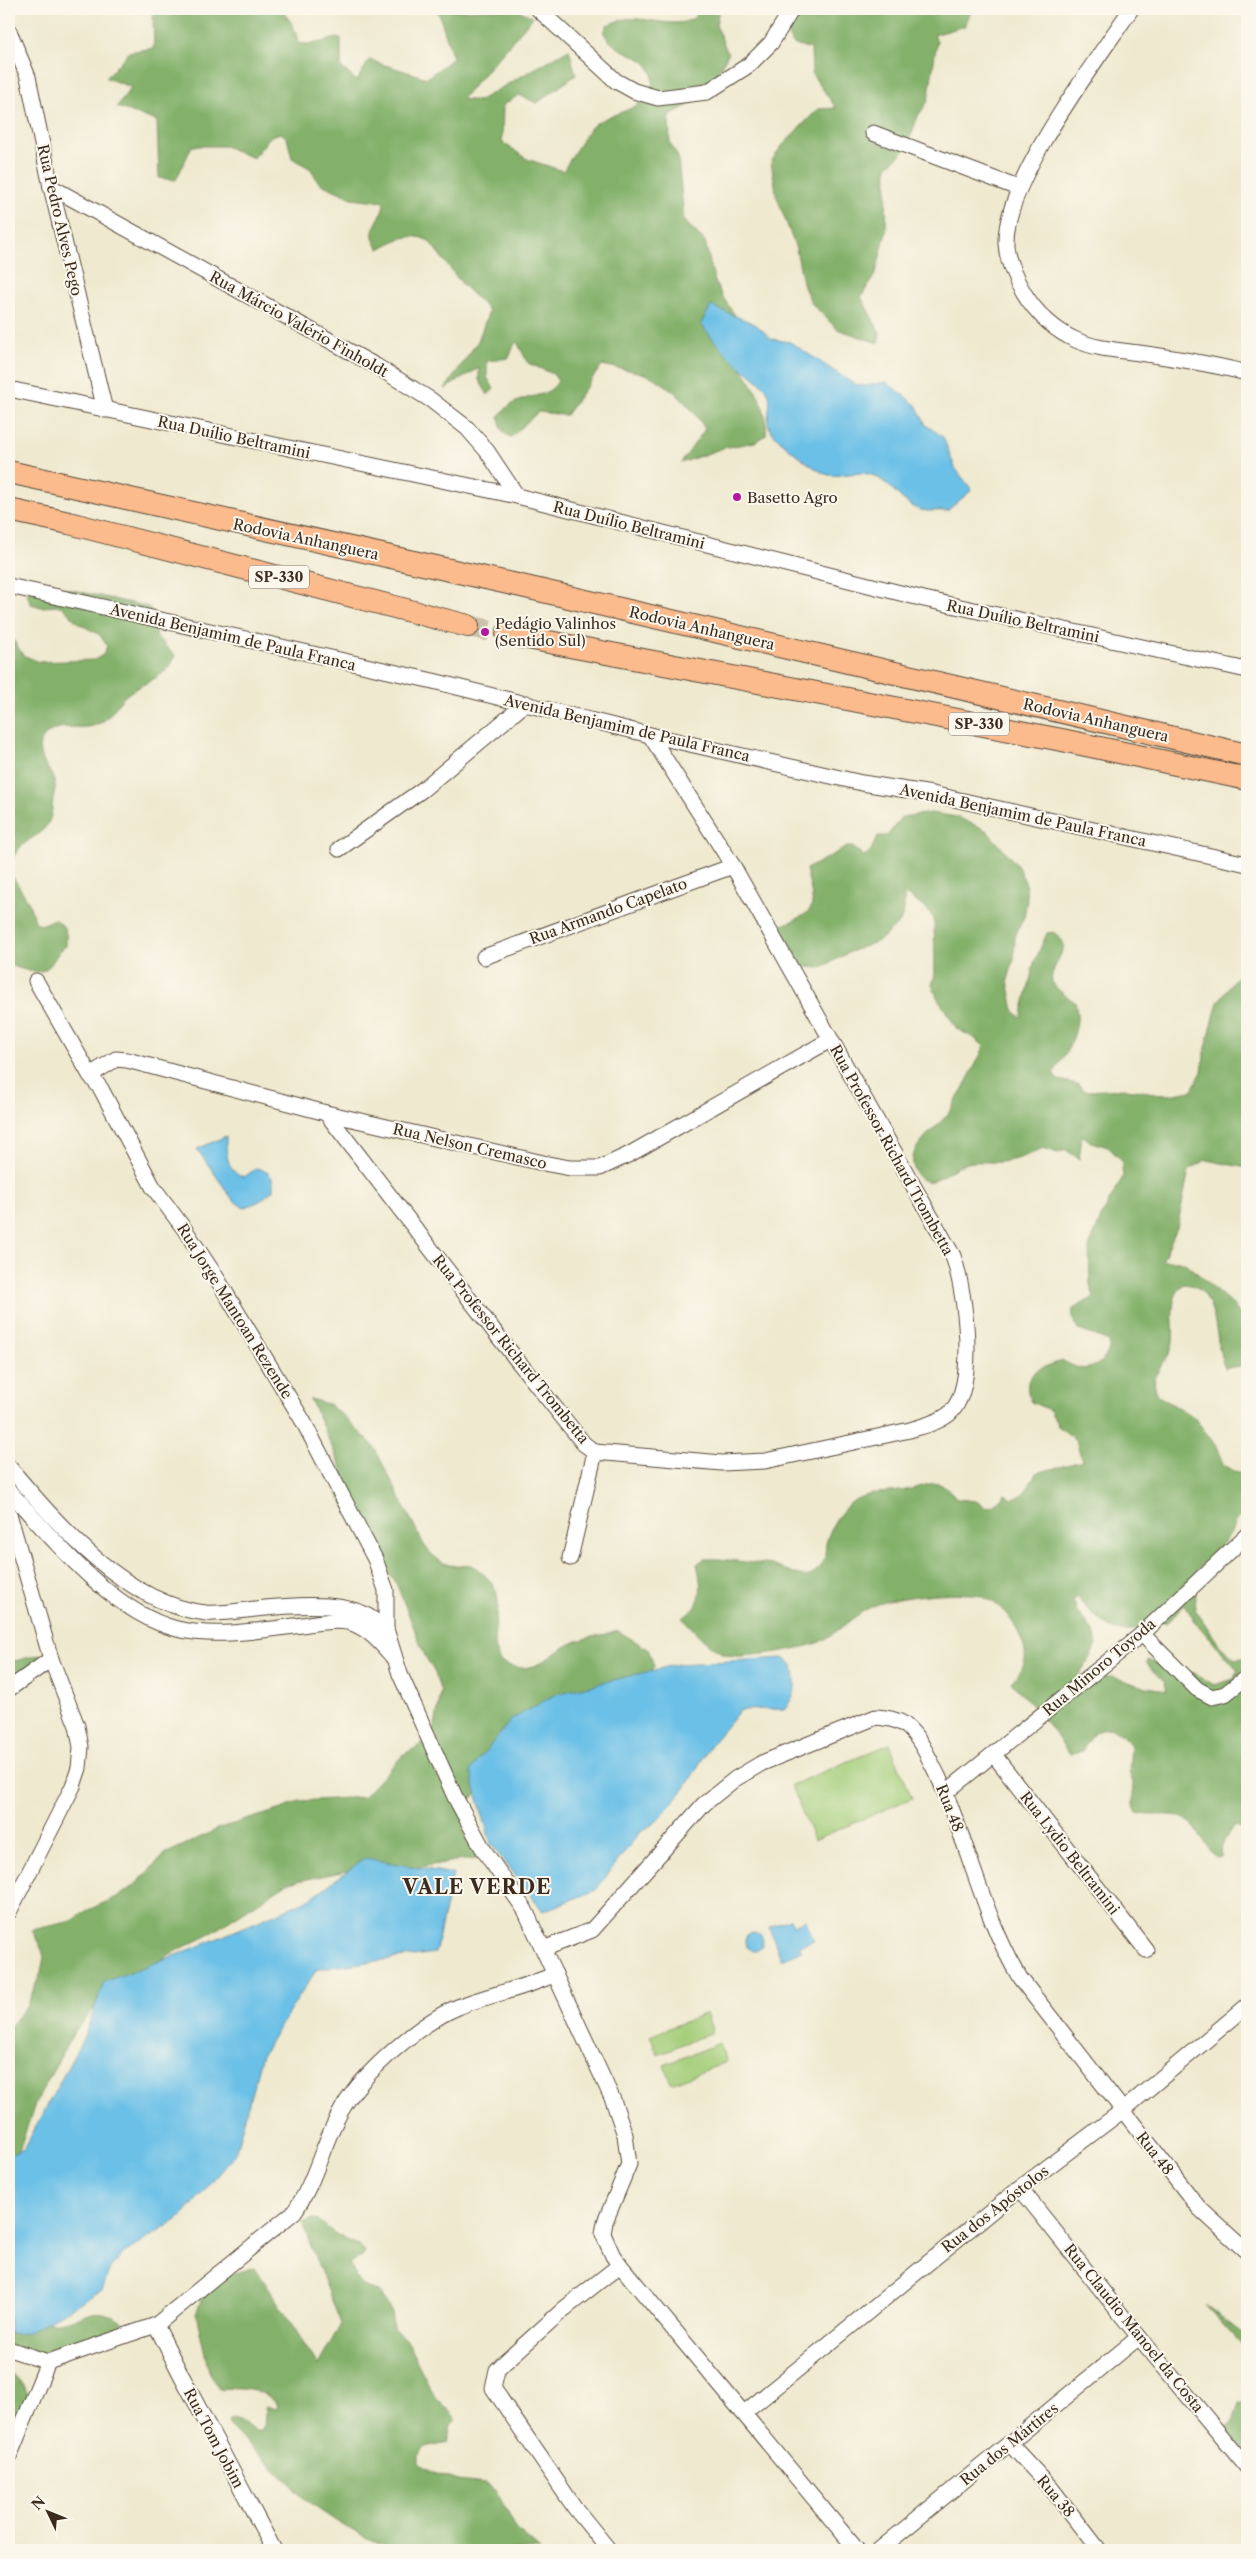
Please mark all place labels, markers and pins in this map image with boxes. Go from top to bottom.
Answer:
place label: Basetto Agro [747,488,838,507]
marker: Basetto Agro [731,491,743,503]
place label: Pedágio Valinhos (Sentido Sul) [495,614,616,650]
marker: Pedágio Valinhos (Sentido Sul) [479,626,491,638]

